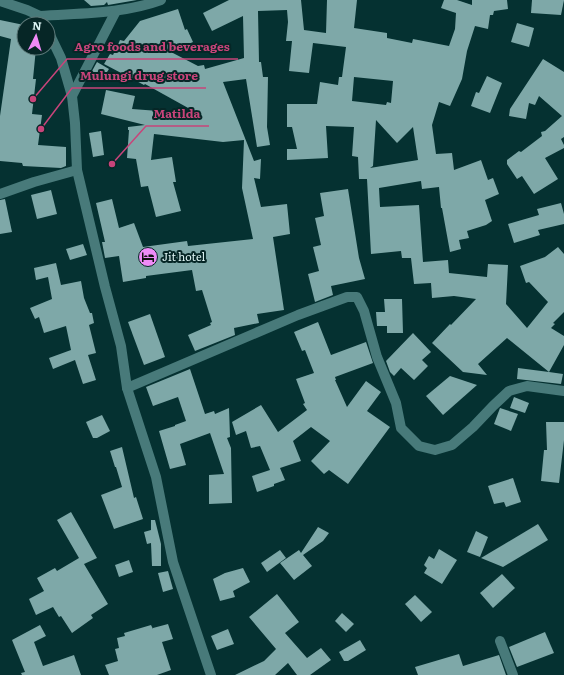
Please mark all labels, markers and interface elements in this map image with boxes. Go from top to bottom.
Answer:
north arrow [16,16,56,56]
text: N [32,17,42,33]
callout: Agro foods and beverages [67,35,238,59]
text: Agro foods and beverages [74,37,230,55]
callout: Mulungi drug store [72,64,206,88]
text: Mulungi drug store [80,66,198,84]
callout: Matilda [146,102,209,126]
text: Matilda [153,104,201,122]
hotel icon: Jit hotel [137,246,159,268]
place label: Jit hotel [162,248,205,264]

